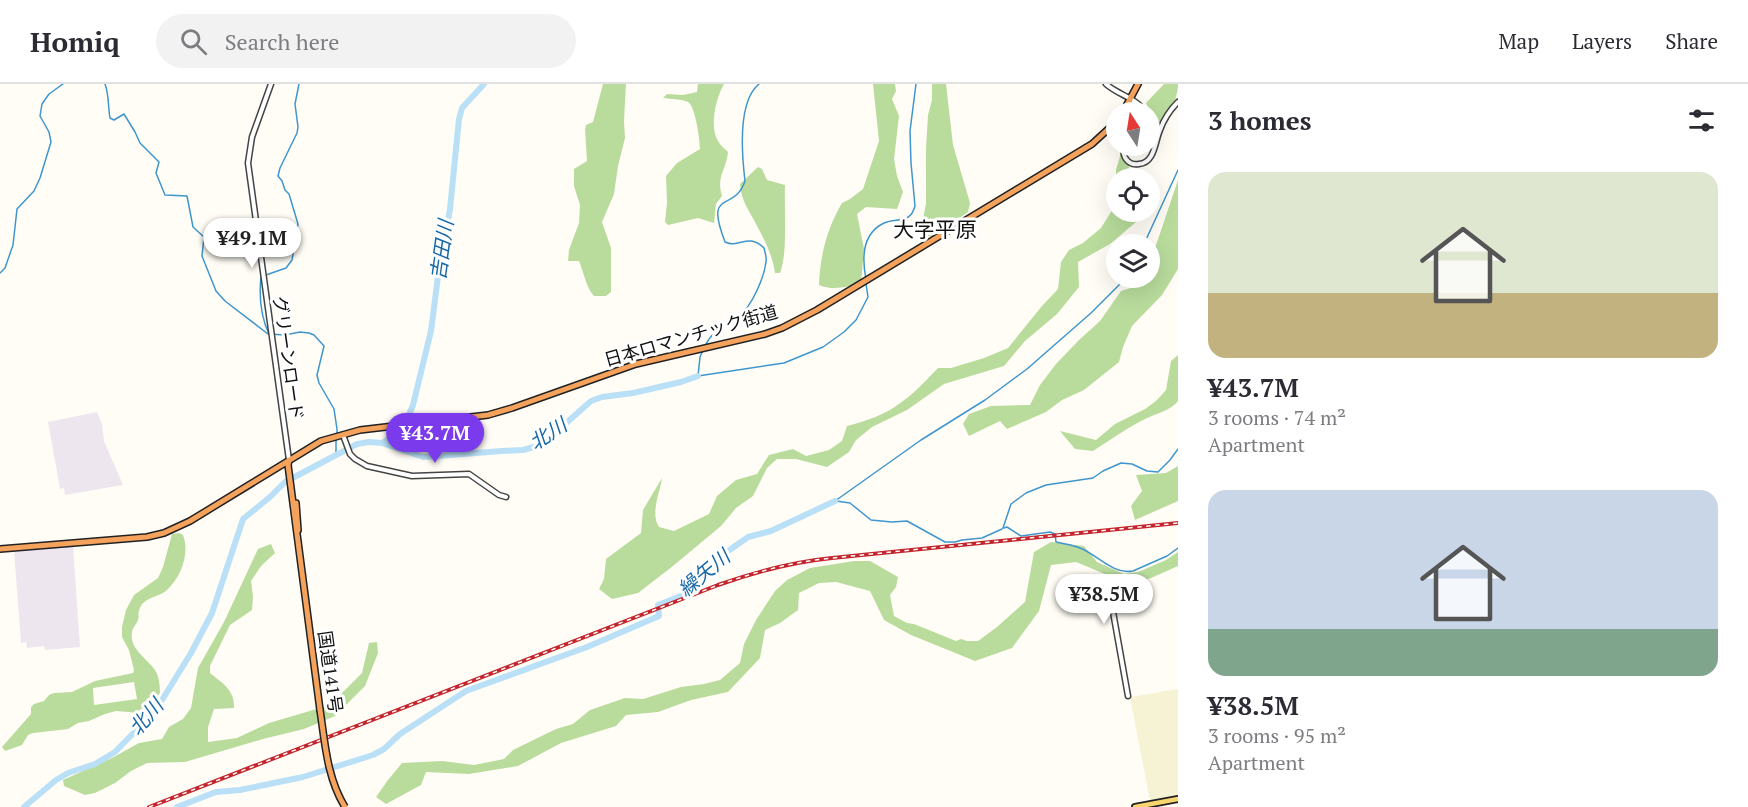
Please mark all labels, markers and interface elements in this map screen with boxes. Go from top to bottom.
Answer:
search box [156,14,576,68]
text: Homiq [30,23,120,60]
icon: search [177,25,210,58]
text: Search here [225,27,339,56]
text: Map [1498,27,1539,55]
text: Layers [1572,27,1632,55]
text: Share [1665,27,1718,55]
north arrow [1106,102,1160,156]
map controls [1106,102,1160,288]
text: 3 homes [1208,103,1312,137]
icon: filters [1685,104,1718,137]
button: locate [1106,168,1160,222]
icon: home [1409,211,1517,319]
district label: 大字平原 [893,215,977,243]
water label: 吉田川 [424,216,459,282]
pin: ¥49.1M [203,218,301,269]
text: ¥49.1M [217,224,287,251]
button: layers [1106,234,1160,288]
street label: グリーンロード [268,294,310,421]
street label: 日本ロマンチック街道 [601,299,781,371]
text: ¥43.7M [1208,370,1299,404]
text: 3 rooms · 74 m² [1208,404,1346,431]
water label: 北川 [524,410,574,456]
pin: ¥43.7M [386,413,484,464]
text: ¥43.7M [400,419,470,446]
text: Apartment [1208,431,1305,458]
icon: home [1409,529,1517,637]
water label: 繰矢川 [672,542,737,602]
pin: ¥38.5M [1055,574,1153,625]
text: ¥38.5M [1069,580,1139,607]
street label: 国道141号 [313,629,349,715]
text: ¥38.5M [1208,688,1299,722]
water label: 北川 [122,691,170,741]
text: 3 rooms · 95 m² [1208,722,1346,749]
text: Apartment [1208,749,1305,776]

